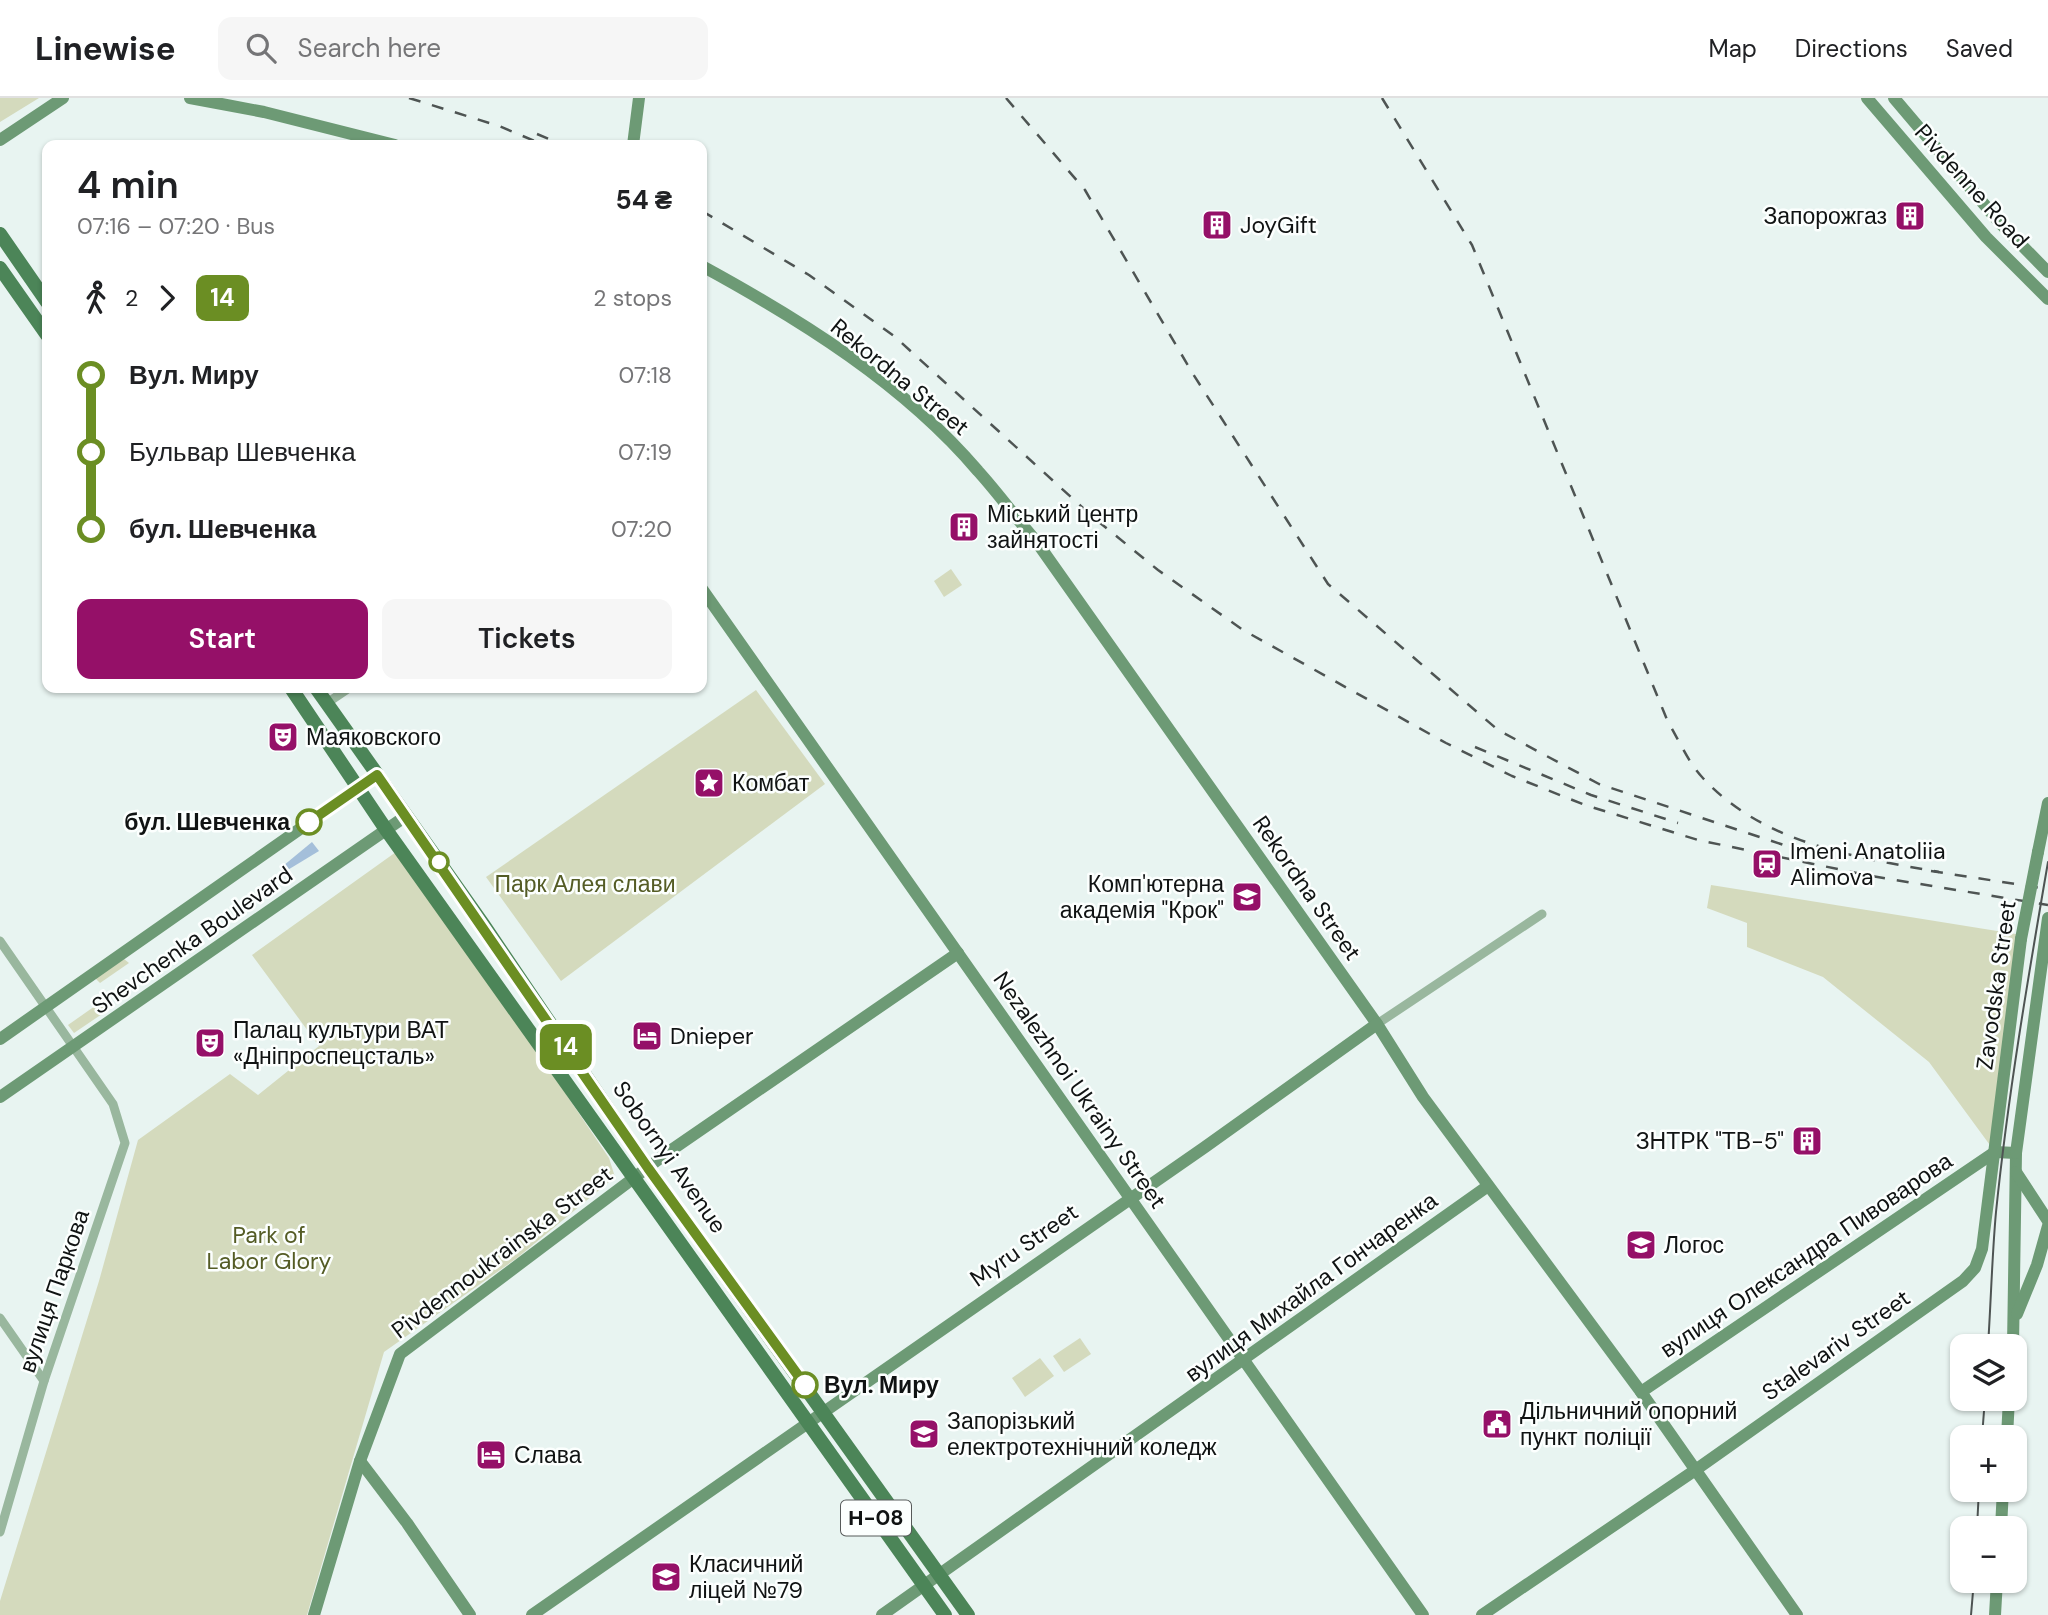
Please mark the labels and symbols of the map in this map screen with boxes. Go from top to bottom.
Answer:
street label: Pivdenne Road [1908,118,2036,254]
building icon: Запорожгаз [1893,199,1927,233]
place label: Запорожгаз [1763,201,1887,231]
building icon: JoyGift [1200,208,1234,242]
place label: JoyGift [1240,210,1317,240]
street label: Rekordna Street [825,312,975,442]
place label: Міський центр зайнятості [987,499,1138,555]
building icon: Міський центр зайнятості [947,510,981,544]
theatre icon: Маяковского [266,720,300,754]
place label: Маяковского [306,722,441,752]
place icon: Комбат [692,766,726,800]
place label: Комбат [732,768,810,798]
place label: бул. Шевченка [124,807,290,837]
marker: бул. Шевченка [296,809,322,835]
street label: Rekordna Street [1246,810,1368,966]
place label: Imeni Anatoliia Alimova [1790,836,1945,892]
station icon: Imeni Anatoliia Alimova [1750,847,1784,881]
unlabelled marker [429,852,449,872]
street label: Shevchenka Boulevard [86,859,298,1021]
park label: Парк Алея слави [494,869,676,899]
place label: Комп'ютерна академія "Крок" [1060,869,1224,925]
school or university icon: Комп'ютерна академія "Крок" [1230,880,1264,914]
street label: Zavodska Street [1969,898,2023,1072]
street label: Nezalezhnoi Ukrainy Street [987,966,1173,1214]
place label: Палац культури ВАТ «Дніпроспецсталь» [233,1015,449,1071]
hotel icon: Dnieper [630,1019,664,1053]
place label: Dnieper [670,1021,754,1051]
line badge: 14 [534,1024,598,1070]
theatre icon: Палац культури ВАТ «Дніпроспецсталь» [193,1026,227,1060]
street label: Sobornyi Avenue [606,1075,734,1239]
building icon: ЗНТРК "ТВ-5" [1790,1124,1824,1158]
place label: ЗНТРК "ТВ-5" [1636,1126,1784,1156]
street label: вулиця Олександра Пивоварова [1654,1146,1958,1364]
street label: Pivdennoukrainska Street [385,1159,619,1345]
street label: вулиця Михайла Гончаренка [1179,1185,1443,1389]
street label: Myru Street [964,1197,1084,1293]
street label: вулиця Паркова [12,1205,96,1377]
park label: Park of Labor Glory [207,1220,332,1276]
school or university icon: Логос [1624,1228,1658,1262]
place label: Логос [1664,1230,1724,1260]
street label: Stalevariv Street [1756,1283,1916,1407]
place label: Вул. Миру [824,1370,939,1400]
marker: Вул. Миру [792,1372,818,1398]
place label: Дільничний опорний пункт поліції [1520,1396,1737,1452]
place label: Запорізький електротехнічний коледж [947,1406,1217,1462]
public building icon: Дільничний опорний пункт поліції [1480,1407,1514,1441]
school or university icon: Запорізький електротехнічний коледж [907,1417,941,1451]
hotel icon: Слава [474,1438,508,1472]
place label: Слава [514,1440,582,1470]
road number: Н-08 [841,1500,911,1536]
place label: Класичний ліцей №79 [689,1549,803,1605]
school or university icon: Класичний ліцей №79 [649,1560,683,1594]

